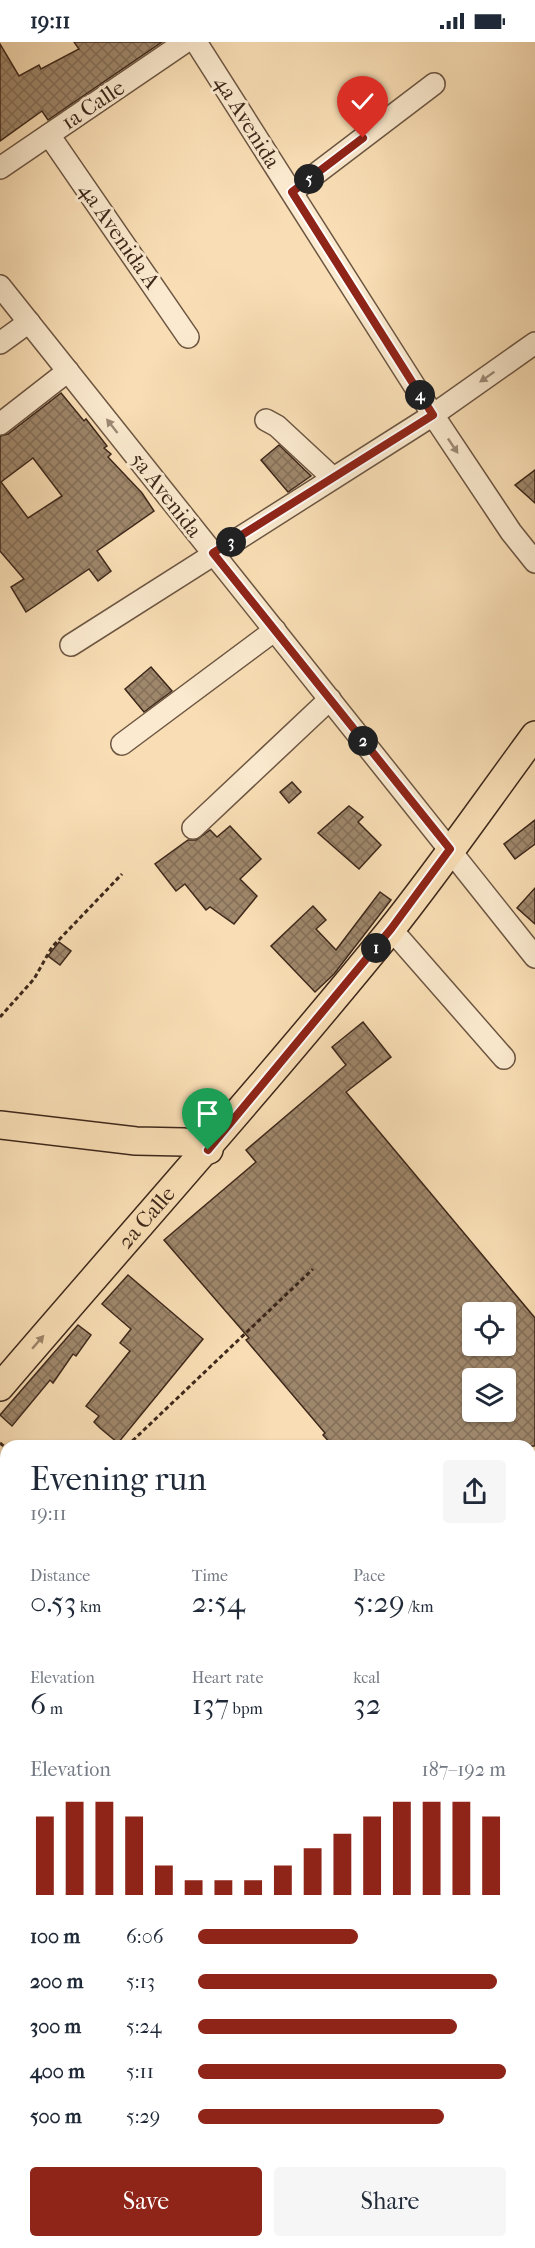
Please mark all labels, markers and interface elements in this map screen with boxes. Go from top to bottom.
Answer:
text: 19:11 [30,8,70,34]
street label: 4a Avenida [208,71,286,174]
street label: 1a Calle [56,74,130,136]
pin [337,76,388,138]
icon: check [346,85,379,118]
pin: 5 [294,164,324,194]
text: 5 [306,169,312,188]
street label: 4a Avenida A [73,178,165,295]
one-way arrow [480,371,496,383]
pin: 4 [405,380,435,410]
text: 4 [415,385,425,404]
one-way arrow [106,418,119,434]
one-way arrow [447,437,459,453]
street label: 5a Avenida [125,447,208,543]
pin: 3 [216,527,246,557]
text: 3 [228,532,234,551]
pin: 2 [348,726,378,756]
text: 2 [359,731,367,750]
pin: 1 [361,933,391,963]
text: 1 [373,938,379,957]
pin [182,1088,233,1150]
icon: arrive [191,1097,224,1130]
street label: 2a Calle [112,1181,181,1254]
map controls [462,1302,516,1422]
button: locate [462,1302,516,1356]
one-way arrow [31,1335,44,1350]
button: layers [462,1368,516,1422]
text: Evening run [30,1460,207,1499]
button: share [443,1460,506,1523]
text: 19:11 [30,1502,67,1525]
text: Distance [30,1566,90,1585]
text: Time [192,1566,228,1585]
text: Pace [353,1566,385,1585]
text: 0.53 [30,1585,76,1620]
text: 2:54 [192,1585,245,1620]
text: 5:29 [353,1585,405,1620]
text: km [76,1597,101,1616]
text: /km [405,1597,434,1616]
text: Elevation [30,1668,95,1687]
text: Heart rate [192,1668,263,1687]
text: kcal [353,1668,380,1687]
text: 6 [30,1687,46,1722]
text: 137 [192,1687,229,1722]
text: 32 [353,1687,381,1722]
text: m [46,1699,63,1718]
text: bpm [229,1699,263,1718]
text: Elevation [30,1758,111,1781]
text: 187–192 m [422,1758,506,1781]
text: 100 m [30,1925,80,1948]
text: 6:06 [126,1925,164,1948]
text: 200 m [30,1970,83,1993]
text: 5:13 [126,1970,155,1993]
text: 300 m [30,2015,81,2038]
text: 5:24 [126,2015,162,2038]
text: 400 m [30,2060,85,2083]
text: 5:11 [126,2060,154,2083]
text: 500 m [30,2105,82,2128]
text: 5:29 [126,2105,160,2128]
button: Save [30,2167,262,2236]
button: Share [274,2167,506,2236]

